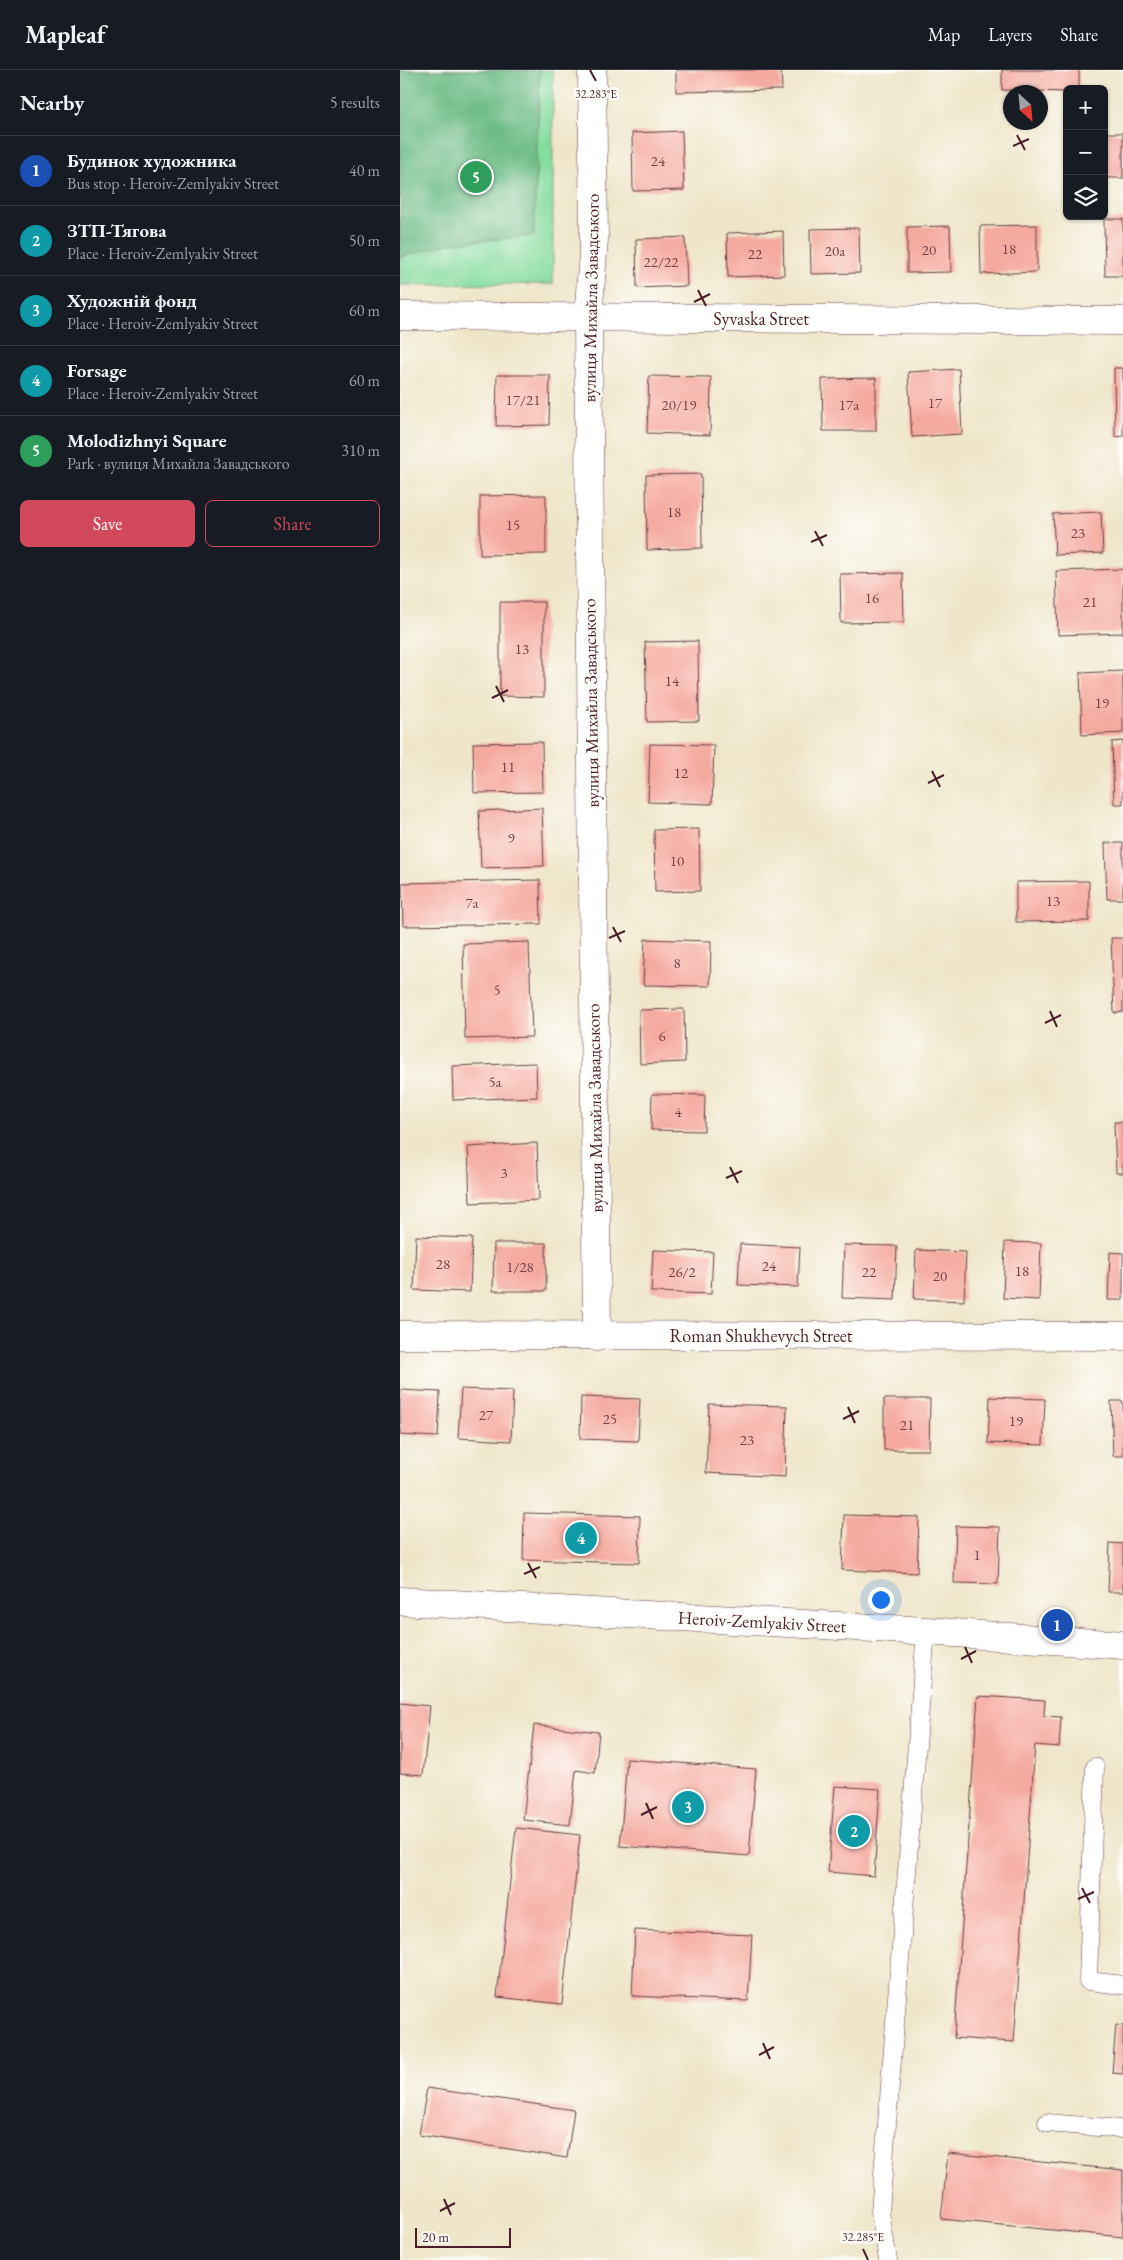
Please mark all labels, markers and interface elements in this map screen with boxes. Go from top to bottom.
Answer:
text: Mapleaf [25,19,106,50]
text: Map [928,23,960,46]
text: Layers [988,23,1032,46]
text: Share [1060,23,1098,46]
north arrow [1003,85,1048,130]
map controls [1063,85,1108,220]
button: + [1063,85,1108,130]
text: 32.283°E [575,86,617,102]
text: Nearby [20,89,84,116]
text: 5 results [330,92,380,113]
button: − [1063,130,1108,175]
text: Будинок художника [67,148,236,173]
house number: 24 [651,151,666,170]
pin: 5 [460,158,492,196]
text: 1 [32,160,40,181]
text: 40 m [349,160,380,181]
text: Bus stop · Heroiv-Zemlyakiv Street [67,173,279,194]
button: layers [1063,175,1108,220]
street label: вулиця Михайла Завадського [577,193,604,403]
text: ЗТП-Тягова [67,218,166,243]
text: 2 [32,230,40,251]
text: 50 m [349,230,380,251]
house number: 18 [1002,239,1016,258]
house number: 20 [922,240,936,259]
house number: 20а [825,241,845,260]
text: Place · Heroiv-Zemlyakiv Street [67,243,258,264]
house number: 22 [748,244,763,263]
house number: 22/22 [644,252,679,271]
text: Художній фонд [67,288,197,313]
text: 3 [32,300,40,321]
text: 60 m [349,300,380,321]
street label: Syvaska Street [713,307,809,330]
text: Place · Heroiv-Zemlyakiv Street [67,313,258,334]
text: Forsage [67,358,127,383]
text: 4 [32,370,40,391]
text: 60 m [349,370,380,391]
text: Place · Heroiv-Zemlyakiv Street [67,383,258,404]
house number: 17/21 [506,390,540,409]
house number: 17 [928,393,943,412]
house number: 20/19 [662,395,696,414]
house number: 17а [839,395,859,414]
text: Molodіzhnyi Square [67,428,227,453]
text: 5 [32,440,40,461]
text: 310 m [341,440,380,461]
text: Park · вулиця Михайла Завадського [67,453,290,474]
button: Save [20,500,195,547]
button: Share [205,500,380,547]
house number: 18 [667,502,681,521]
house number: 15 [506,515,520,534]
house number: 23 [1071,523,1085,542]
house number: 16 [865,588,879,607]
house number: 21 [1083,592,1097,611]
street label: вулиця Михайла Завадського [577,598,604,808]
house number: 13 [515,639,529,658]
house number: 14 [665,671,680,690]
house number: 19 [1095,693,1109,712]
house number: 11 [501,757,515,776]
house number: 12 [674,763,689,782]
house number: 9 [507,828,515,847]
house number: 10 [670,851,684,870]
house number: 13 [1046,891,1060,910]
house number: 7а [465,893,479,912]
house number: 8 [673,953,681,972]
house number: 5 [493,980,501,999]
street label: вулиця Михайла Завадського [581,1003,608,1213]
house number: 6 [658,1026,666,1045]
house number: 5а [488,1072,502,1091]
house number: 4 [674,1102,682,1121]
house number: 3 [500,1163,508,1182]
house number: 28 [436,1254,450,1273]
house number: 24 [762,1256,777,1275]
house number: 1/28 [506,1257,534,1276]
house number: 18 [1015,1261,1029,1280]
house number: 26/2 [668,1262,697,1281]
house number: 22 [862,1262,877,1281]
house number: 20 [933,1266,947,1285]
street label: Roman Shukhevych Street [670,1324,853,1347]
house number: 27 [479,1405,494,1424]
house number: 25 [603,1409,617,1428]
house number: 19 [1009,1411,1023,1430]
house number: 21 [900,1415,914,1434]
house number: 23 [740,1430,754,1449]
pin: 4 [565,1519,597,1557]
house number: 1 [973,1545,981,1564]
your location [868,1587,894,1613]
street label: Heroiv-Zemlyakiv Street [677,1606,847,1637]
pin: 1 [1041,1606,1073,1644]
pin: 3 [672,1788,704,1826]
pin: 2 [838,1812,870,1850]
scale bar [415,2225,511,2248]
text: 20 m [422,2228,449,2246]
text: 32.285°E [842,2229,884,2245]

